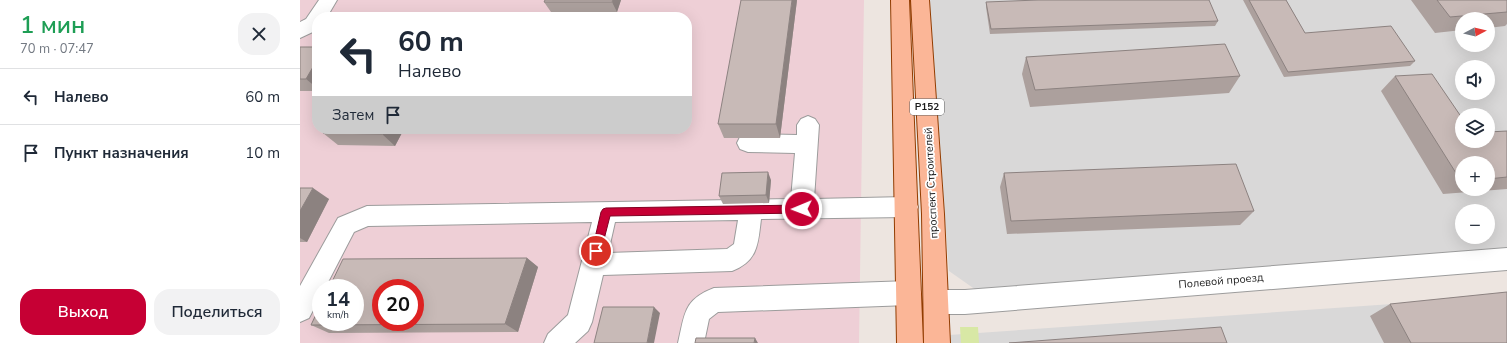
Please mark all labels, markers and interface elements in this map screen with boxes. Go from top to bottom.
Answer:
text: 1 мин [20,9,85,41]
north arrow [1455,12,1495,52]
map controls [1455,12,1495,244]
button: close [238,13,280,55]
text: 60 m [398,23,464,61]
icon: left [332,28,384,80]
text: 70 m · 07:47 [20,40,94,58]
text: Налево [398,59,462,83]
button: sound [1455,60,1495,100]
icon: left [20,86,42,108]
text: Налево [54,87,109,107]
text: 60 m [245,87,280,107]
road number: Р152 [910,99,944,115]
icon: arrive [382,104,404,126]
text: Затем [332,105,374,125]
button: layers [1455,108,1495,148]
street label: проспект Строителей [921,127,941,239]
icon: arrive [20,142,42,164]
text: Пункт назначения [54,143,189,163]
text: 10 m [245,143,280,163]
button: + [1455,156,1495,196]
position arrow [781,188,823,230]
button: − [1455,204,1495,244]
pin [579,234,613,268]
icon: arrive [585,240,607,262]
street label: Полевой проезд [1178,270,1265,292]
speed limit sign: 20 [372,279,424,331]
text: 14 [326,286,350,313]
button: Выход [20,289,146,335]
button: Поделиться [154,289,280,335]
text: km/h [327,308,349,322]

